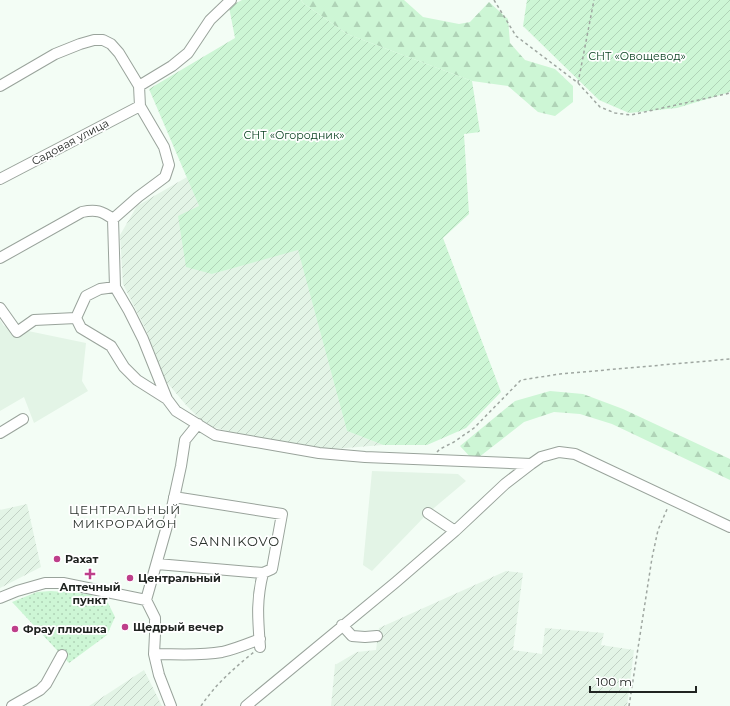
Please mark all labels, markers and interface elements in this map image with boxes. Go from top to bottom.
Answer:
park label: СНТ «Овощевод» [588,49,686,63]
street label: Садовая улица [29,116,111,168]
park label: СНТ «Огородник» [243,128,345,142]
district label: ЦЕНТРАЛЬНЫЙ МИКРОРАЙОН [69,502,181,531]
district label: SANNIKOVO [190,533,280,549]
place label: Рахат [65,552,98,566]
marker: Рахат [52,554,62,564]
marker: Аптечный пункт [85,569,95,579]
place label: Центральный [138,571,221,585]
marker: Центральный [125,573,135,583]
place label: Аптечный пункт [60,580,120,607]
place label: Щедрый вечер [133,620,224,634]
place label: Фрау плюшка [23,622,107,636]
marker: Щедрый вечер [120,622,130,632]
marker: Фрау плюшка [10,624,20,634]
scale bar [590,668,696,694]
text: 100 m [596,674,632,689]

